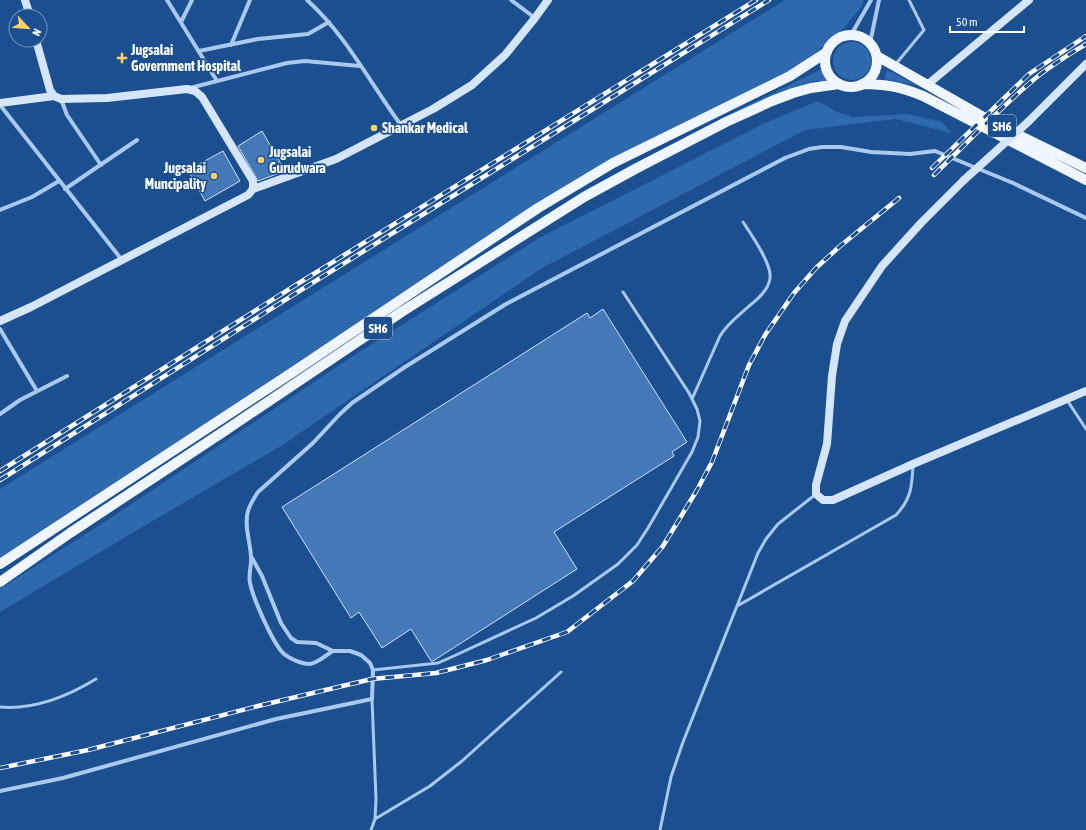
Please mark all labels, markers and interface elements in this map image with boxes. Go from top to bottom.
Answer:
north arrow [8,8,48,48]
scale bar [950,8,1024,34]
text: 50 m [956,15,978,29]
text: N [30,27,44,38]
place label: Jugsalai Government Hospital [130,42,241,74]
marker: Jugsalai Government Hospital [116,52,128,64]
road number: SH6 [988,115,1016,137]
place label: Shankar Medical [382,120,468,136]
marker: Shankar Medical [369,123,379,133]
place label: Jugsalai Gurudwara [268,144,326,176]
marker: Jugsalai Gurudwara [256,155,266,165]
place label: Jugsalai Muncipality [145,160,206,192]
marker: Jugsalai Muncipality [209,171,219,181]
road number: SH6 [364,317,392,339]

